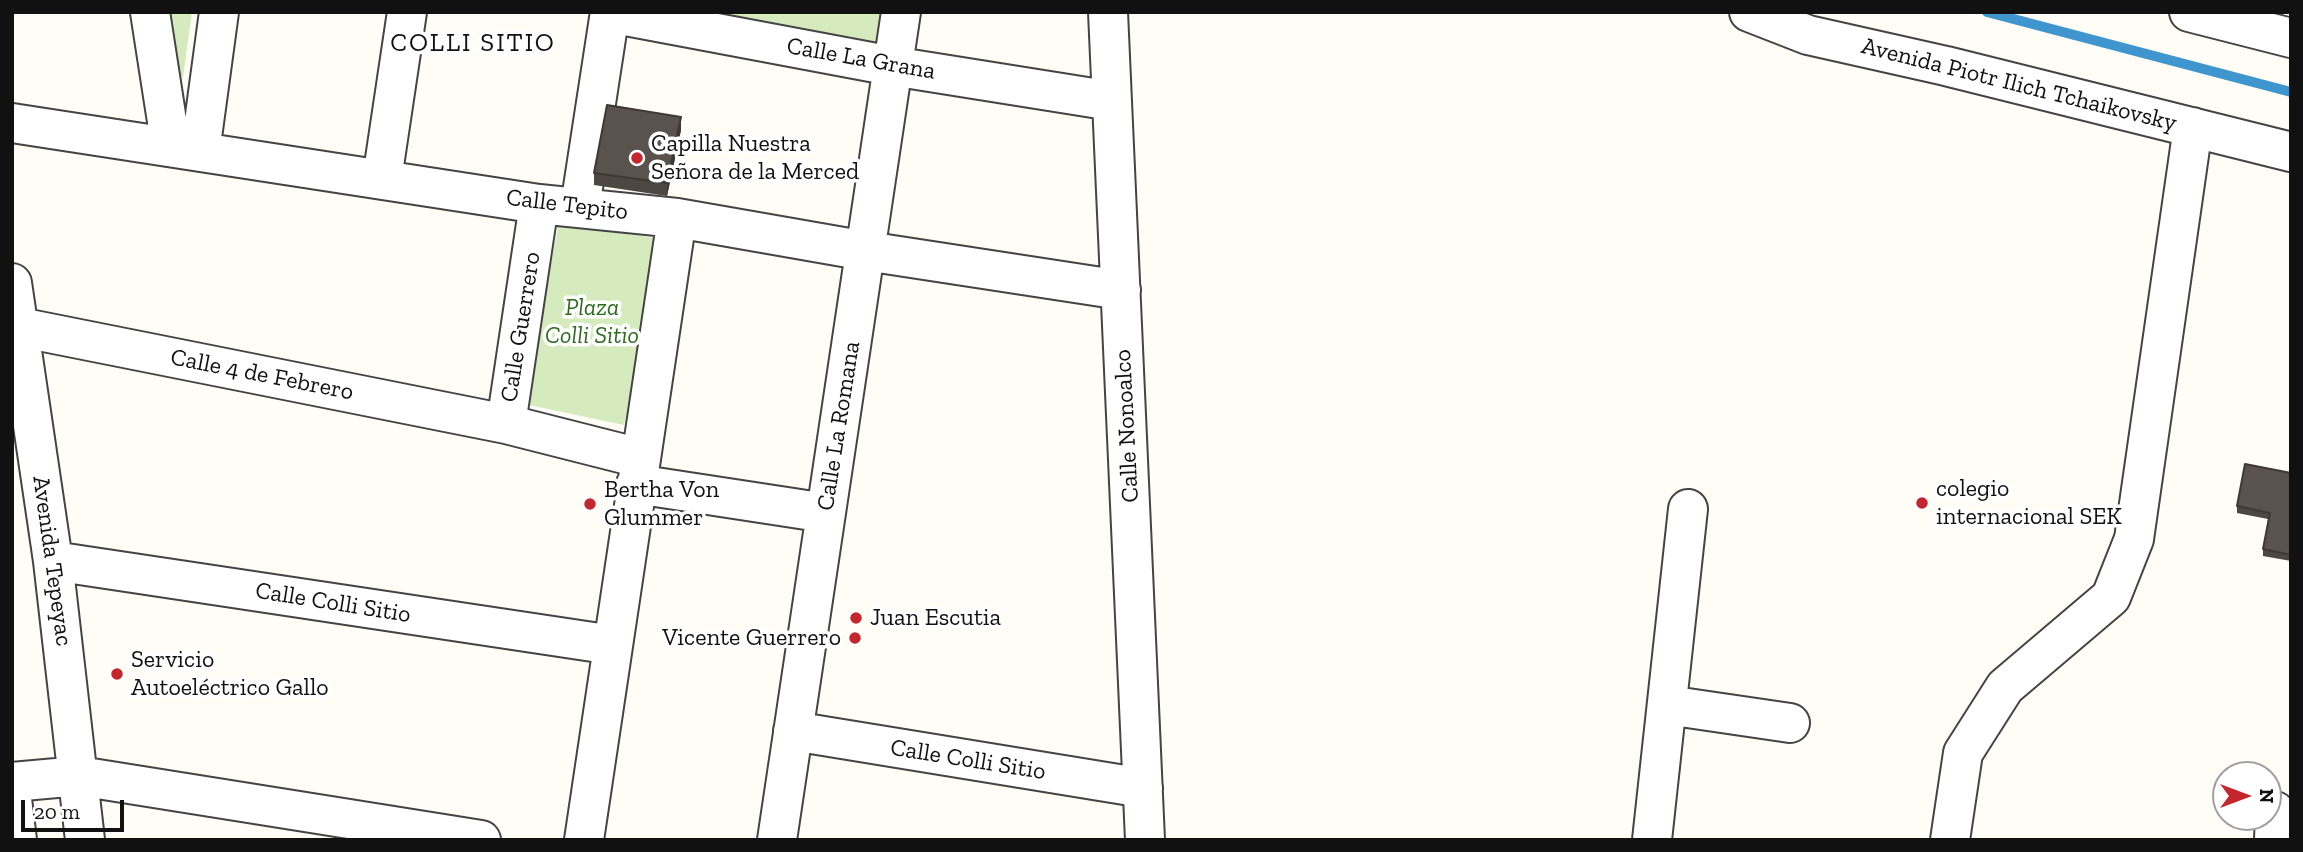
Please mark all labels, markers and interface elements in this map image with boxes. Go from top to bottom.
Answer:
district label: COLLI SITIO [392,28,554,60]
street label: Calle La Grana [784,32,938,86]
street label: Avenida Piotr Ilich Tchaikovsky [1859,32,2179,138]
place label: Capilla Nuestra Señora de la Merced [651,130,859,186]
marker: Capilla Nuestra Señora de la Merced [629,150,645,166]
street label: Calle Tepito [505,183,629,227]
street label: Calle Guerrero [495,250,547,404]
park label: Plaza Colli Sitio [545,294,639,350]
street label: Calle La Romana [811,339,867,513]
street label: Calle 4 de Febrero [168,343,356,407]
street label: Calle Nonoalco [1109,349,1145,503]
street label: Avenida Tepeyac [26,474,78,648]
place label: colegio internacional SEK [1936,475,2122,531]
place label: Bertha Von Glummer [604,476,719,532]
marker: colegio internacional SEK [1914,495,1930,511]
marker: Bertha Von Glummer [582,496,598,512]
street label: Calle Colli Sitio [253,577,413,629]
place label: Juan Escutia [870,604,1001,632]
marker: Juan Escutia [848,610,864,626]
place label: Vicente Guerrero [662,624,841,652]
marker: Vicente Guerrero [847,630,863,646]
place label: Servicio Autoeléctrico Gallo [131,646,329,702]
marker: Servicio Autoeléctrico Gallo [109,666,125,682]
street label: Calle Colli Sitio [888,734,1048,786]
north arrow [2212,761,2282,831]
scale bar [24,786,128,830]
text: N [2255,789,2278,803]
text: 20 m [34,799,80,824]

